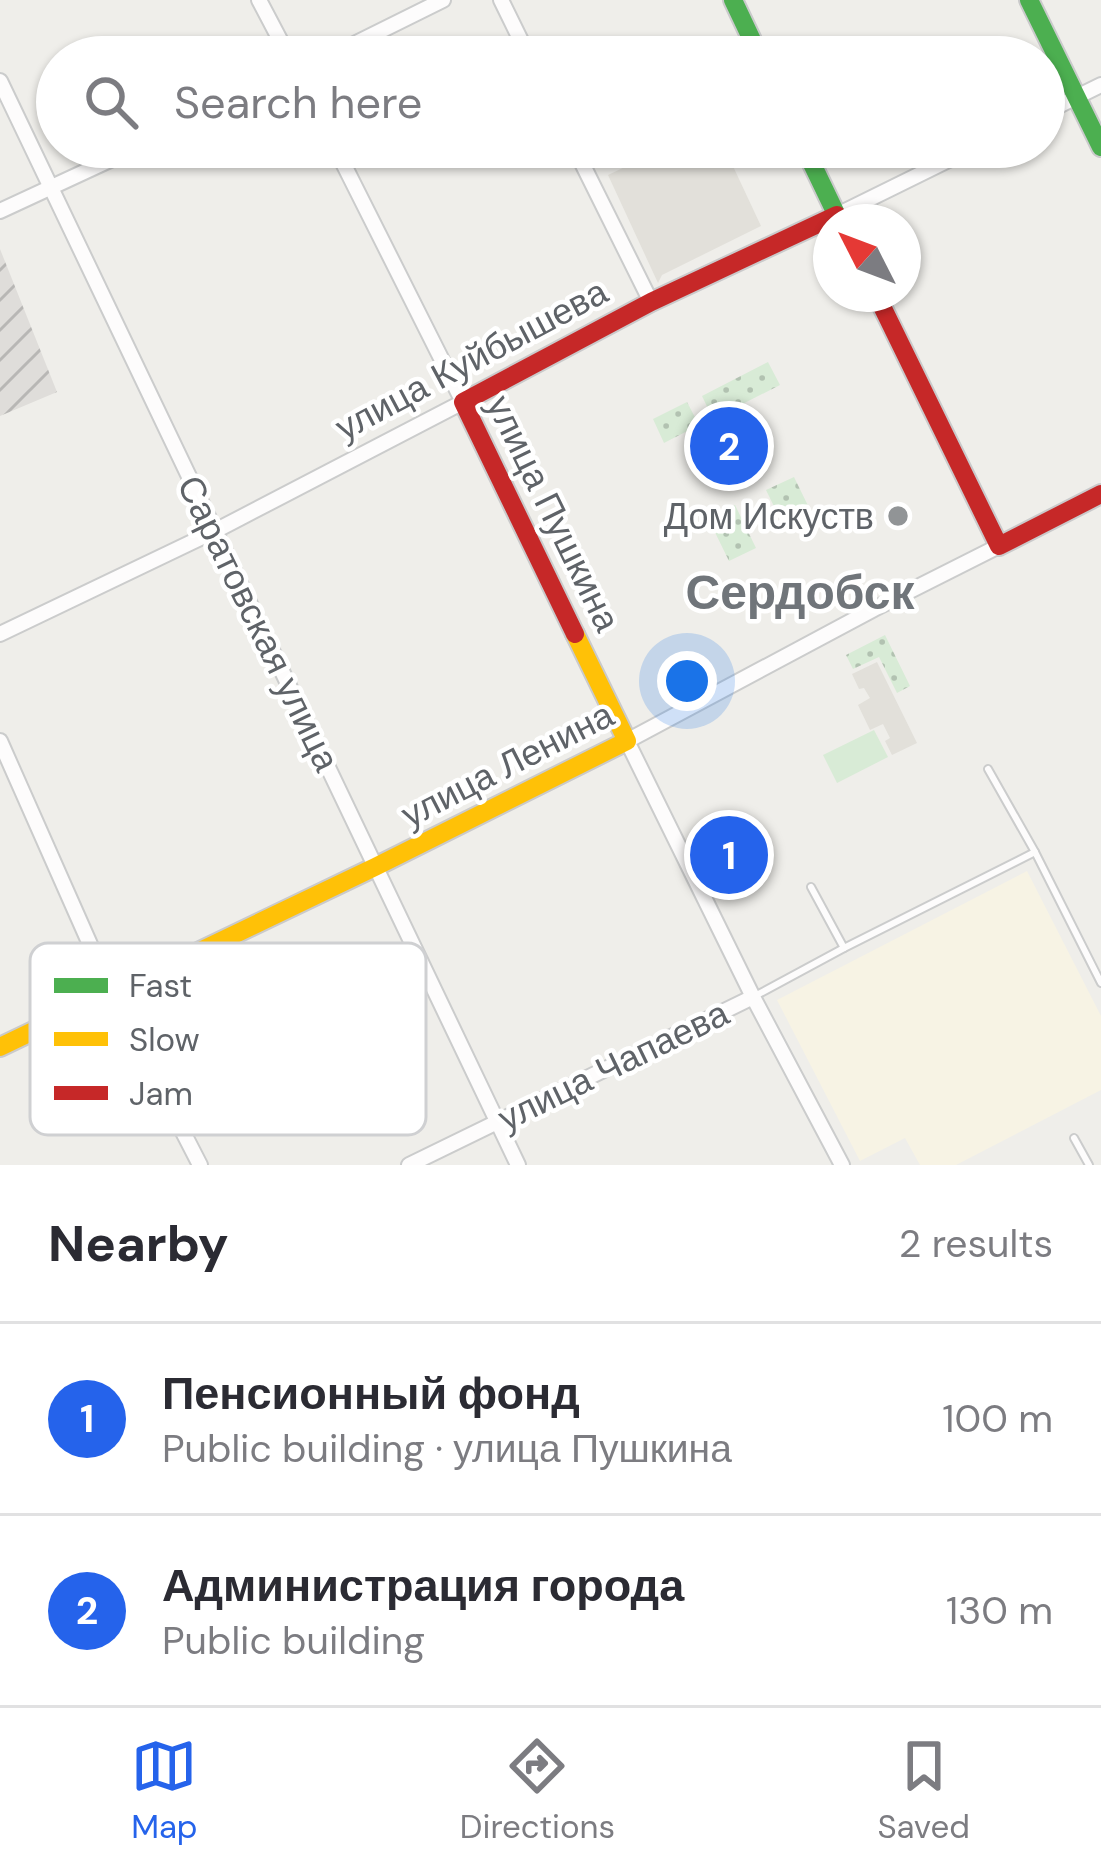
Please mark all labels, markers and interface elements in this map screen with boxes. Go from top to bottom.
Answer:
search box [36,36,1065,168]
icon: search [78,69,144,135]
text: Search here [174,73,422,132]
north arrow [813,204,921,312]
street label: улица Куйбышева [327,267,616,451]
street label: улица Пушкина [476,387,631,640]
pin: 2 [690,401,768,491]
street label: Саратовская улица [167,468,351,780]
place label: Дом Искуств [664,493,874,540]
marker: Дом Искуств [885,503,911,529]
district label: Сердобск [685,561,915,624]
your location [657,651,717,711]
street label: улица Ленина [393,690,622,838]
pin: 1 [690,810,768,900]
legend [30,943,426,1135]
text: Fast [129,964,192,1007]
street label: улица Чапаева [490,989,737,1142]
text: Slow [129,1018,200,1061]
text: Jam [129,1072,193,1115]
text: Nearby [48,1210,229,1277]
text: 2 results [899,1218,1053,1269]
text: Пенсионный фонд [162,1364,580,1423]
text: 1 [80,1393,94,1444]
text: 100 m [942,1393,1053,1444]
text: Public building · улица Пушкина [162,1423,732,1474]
text: Администрация города [162,1556,684,1615]
text: 2 [76,1585,98,1636]
text: 130 m [946,1585,1053,1636]
text: Public building [162,1615,425,1666]
tab: Map [131,1733,198,1848]
tab: Directions [460,1733,615,1848]
tab: Saved [877,1733,970,1848]

